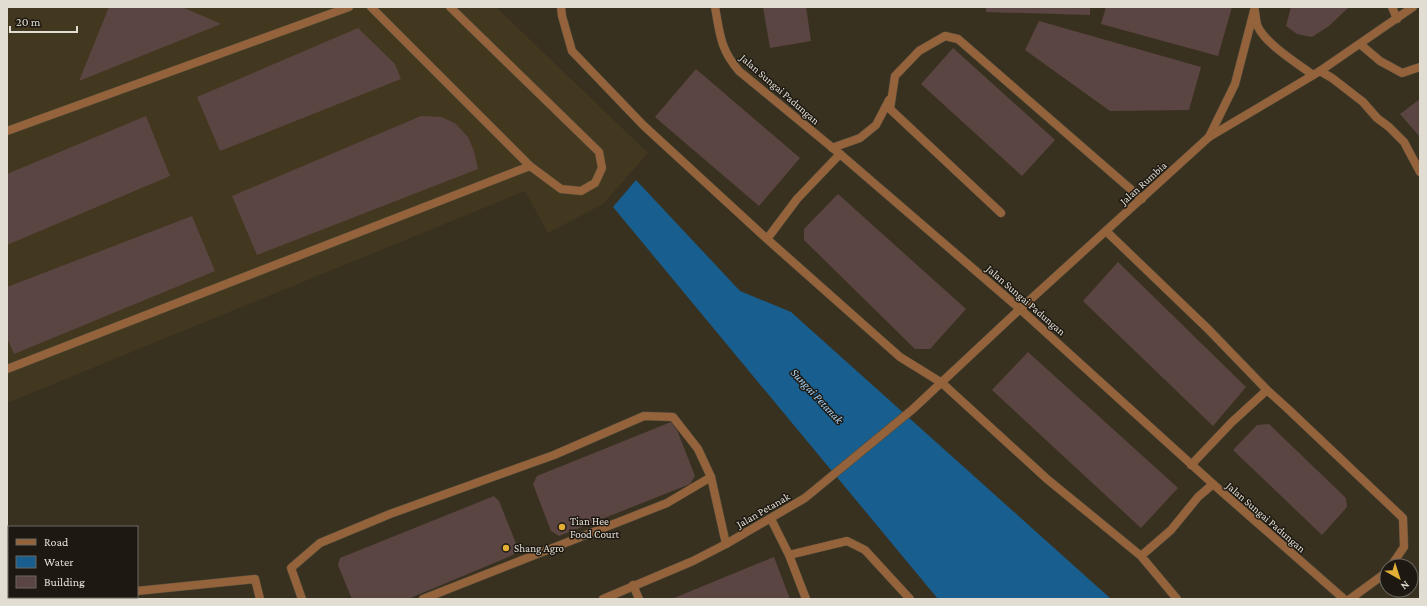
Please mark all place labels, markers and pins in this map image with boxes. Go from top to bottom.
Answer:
place label: Tian Hee Food Court [570,515,620,540]
marker: Tian Hee Food Court [557,522,567,532]
place label: Shang Agro [514,542,565,555]
marker: Shang Agro [501,543,511,553]

